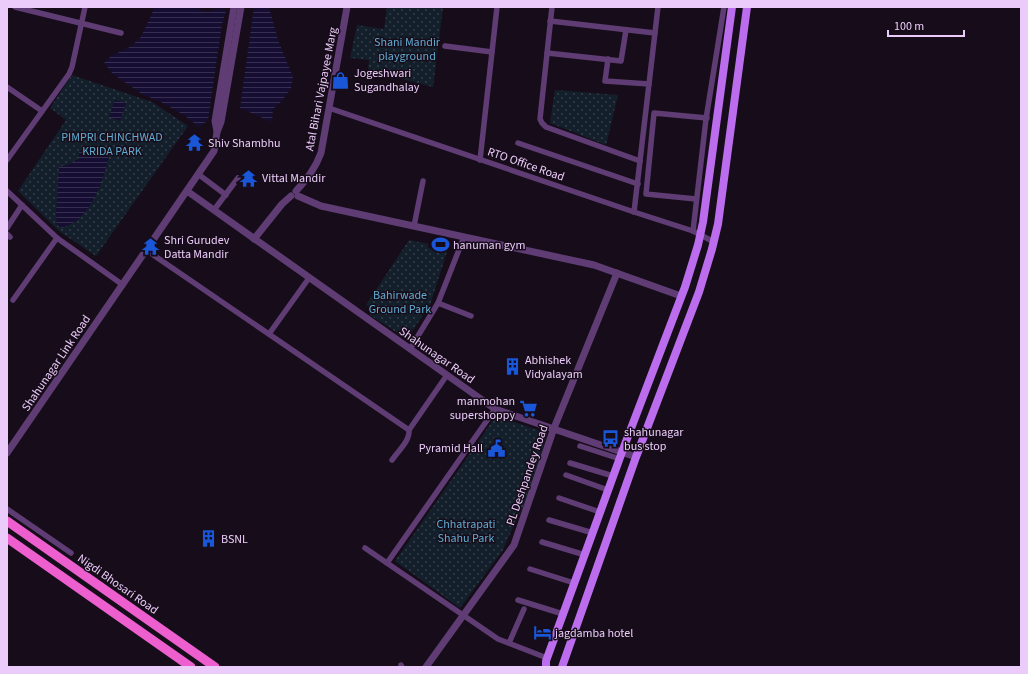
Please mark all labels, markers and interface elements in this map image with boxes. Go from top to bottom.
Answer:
scale bar [888,12,964,38]
text: 100 m [894,18,924,35]
street label: Atal Bihari Vajpayee Marg [301,26,342,153]
park label: Shani Mandir playground [374,34,441,65]
place label: Jogeshwari Sugandhalay [354,65,420,96]
shop icon: Jogeshwari Sugandhalay [331,70,351,90]
park label: PIMPRI CHINCHWAD KRIDA PARK [61,129,163,160]
temple icon: Shiv Shambhu [185,133,205,153]
place label: Shiv Shambhu [208,135,281,152]
street label: RTO Office Road [485,143,567,186]
temple icon: Vittal Mandir [239,168,259,188]
place label: Vittal Mandir [262,170,326,187]
place label: Shri Gurudev Datta Mandir [164,232,230,263]
sports icon: hanuman gym [430,235,450,255]
temple icon: Shri Gurudev Datta Mandir [141,237,161,257]
place label: hanuman gym [453,237,525,254]
park label: Bahirwade Ground Park [369,287,431,318]
street label: Shahunagar Link Road [18,312,95,415]
street label: Shahunagar Road [395,323,478,388]
place label: Abhishek Vidyalayam [525,352,583,383]
building icon: Abhishek Vidyalayam [502,357,522,377]
place label: manmohan supershoppy [450,393,515,424]
supermarket icon: manmohan supershoppy [518,398,538,418]
street label: PL Deshpandey Road [502,423,553,528]
place label: shahunagar bus stop [624,424,684,455]
bus stop icon: shahunagar bus stop [601,429,621,449]
public building icon: Pyramid Hall [486,438,506,458]
place label: Pyramid Hall [419,440,483,457]
park label: Chhatrapati Shahu Park [436,516,496,547]
building icon: BSNL [198,529,218,549]
place label: BSNL [221,531,248,548]
street label: Nigdi Bhosari Road [74,550,162,619]
hotel icon: jagdamba hotel [532,623,552,643]
place label: jagdamba hotel [554,625,633,642]

